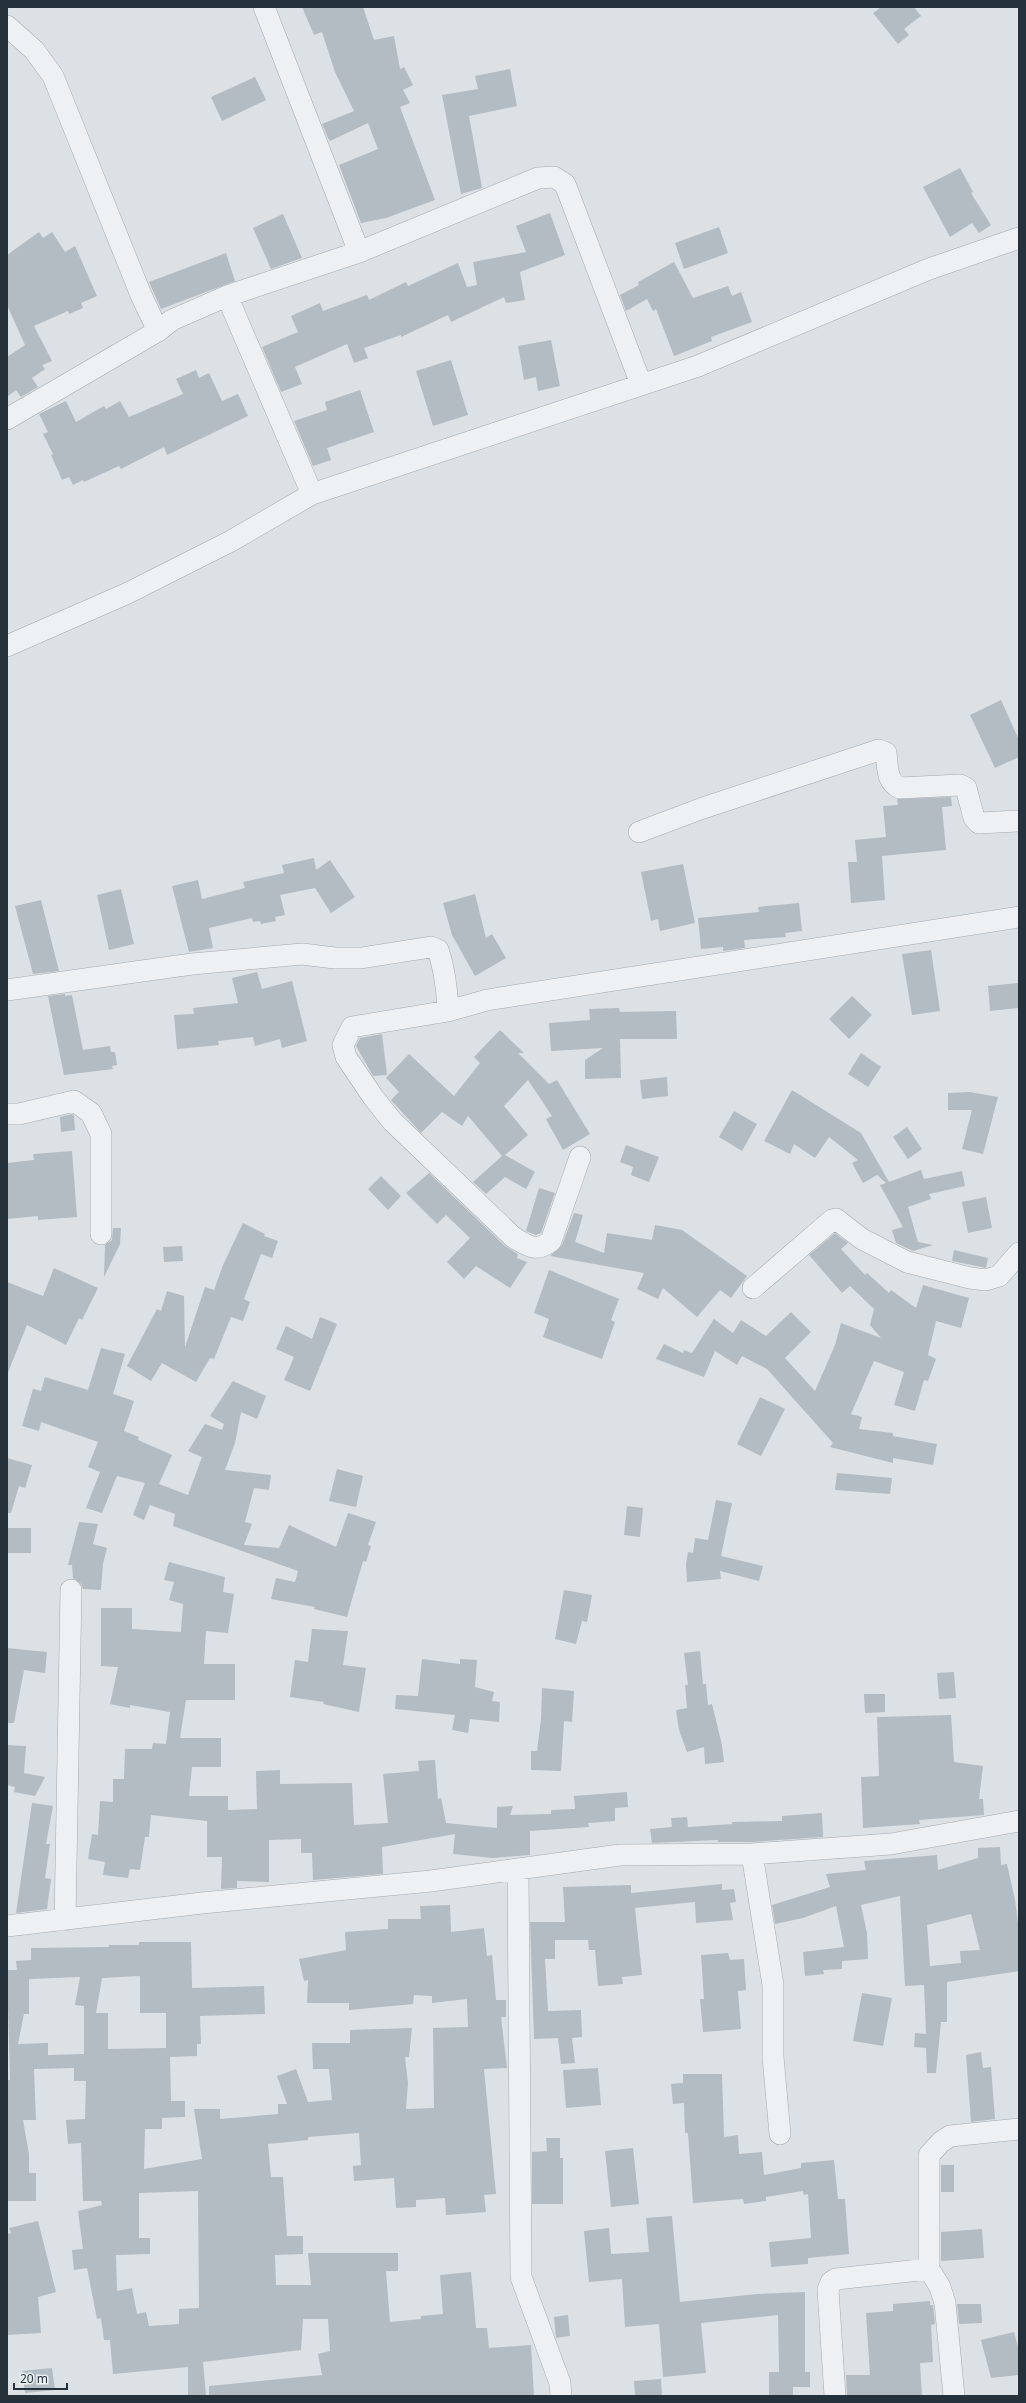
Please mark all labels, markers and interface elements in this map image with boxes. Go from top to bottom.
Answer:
scale bar [14,2365,67,2391]
text: 20 m [20,2370,48,2387]

